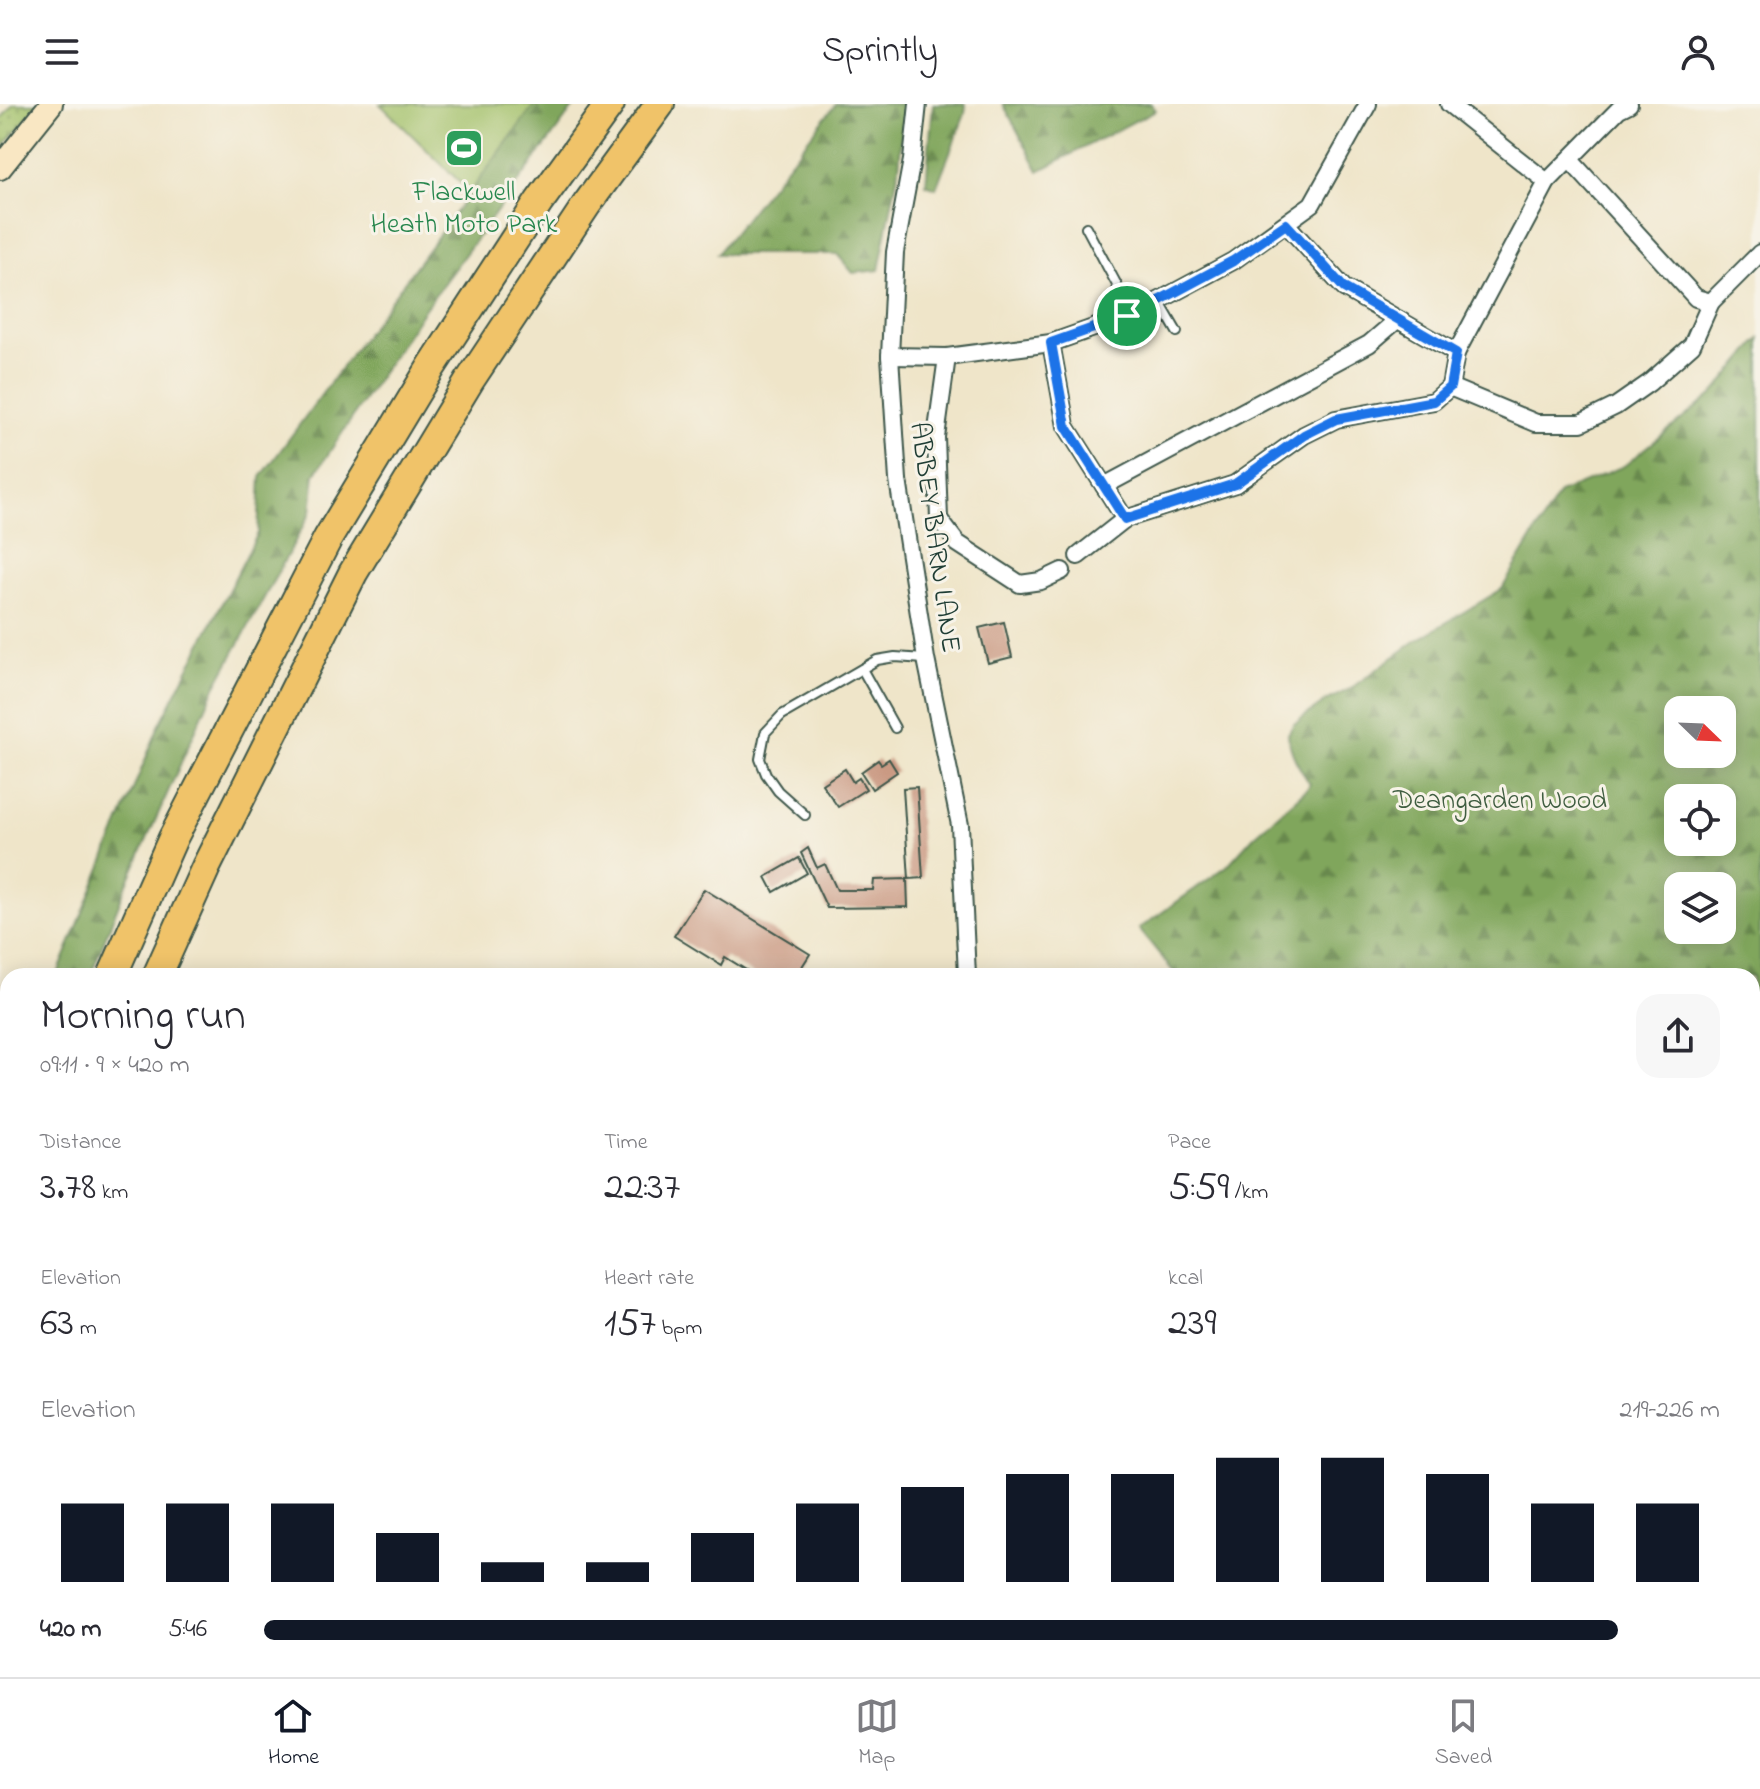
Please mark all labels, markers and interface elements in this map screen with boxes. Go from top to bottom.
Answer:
text: Sprintly [822,26,938,79]
icon: menu [40,30,84,74]
icon: person [1676,30,1720,74]
sports icon: Flackwell Heath Moto Park [443,127,485,169]
place label: Flackwell Heath Moto Park [371,173,558,246]
pin [1093,282,1161,350]
icon: arrive [1105,294,1149,338]
street label: ABBEY BARN LANE [897,419,970,656]
north arrow [1664,696,1736,768]
map controls [1664,696,1736,944]
park label: Deangarden Wood [1392,781,1607,822]
button: locate [1664,784,1736,856]
button: layers [1664,872,1736,944]
text: Morning run [40,985,246,1049]
button: share [1636,994,1720,1078]
text: 09:11 · 9 × 420 m [40,1047,190,1085]
text: Distance [40,1127,121,1159]
text: Time [604,1127,648,1159]
text: Pace [1168,1127,1211,1159]
text: 3.78 [40,1159,96,1218]
text: 22:37 [604,1159,680,1218]
text: 5:59 [1168,1159,1229,1218]
text: km [96,1177,128,1209]
text: /km [1229,1177,1268,1209]
text: Elevation [40,1263,121,1295]
text: Heart rate [604,1263,694,1295]
text: kcal [1168,1263,1203,1295]
text: 63 [40,1295,74,1354]
text: 157 [604,1295,656,1354]
text: 239 [1168,1295,1216,1354]
text: m [74,1313,97,1345]
text: bpm [656,1313,702,1345]
text: Elevation [40,1392,136,1430]
text: 219–226 m [1620,1392,1720,1430]
text: 420 m [40,1611,102,1649]
text: 5:46 [168,1611,207,1649]
tab: Home [268,1694,319,1774]
tab: Map [855,1694,899,1774]
tab: Saved [1435,1694,1492,1774]

